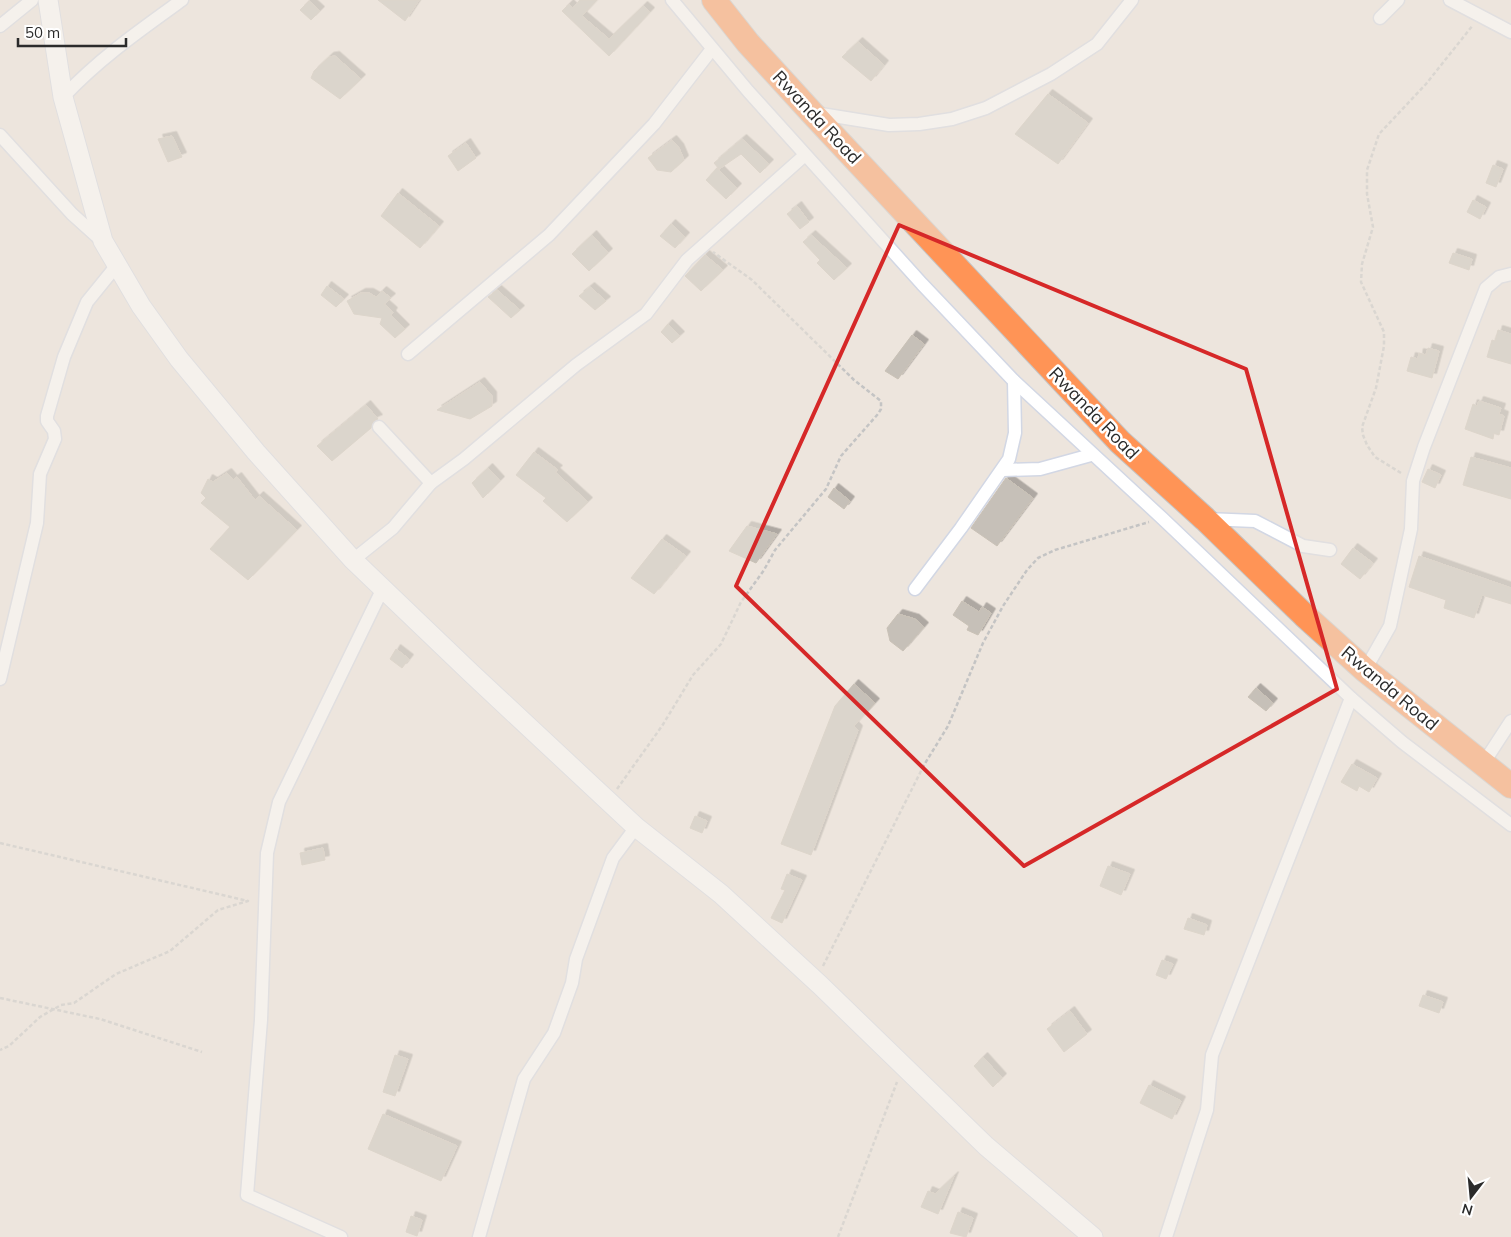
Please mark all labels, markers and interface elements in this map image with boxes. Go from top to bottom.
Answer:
scale bar [18,15,125,47]
text: 50 m [25,23,60,42]
street label: Rwanda Road [768,65,866,169]
street label: Rwanda Road [1044,362,1144,464]
street label: Rwanda Road [1337,641,1443,735]
north arrow [1446,1172,1496,1222]
text: N [1460,1199,1475,1220]

